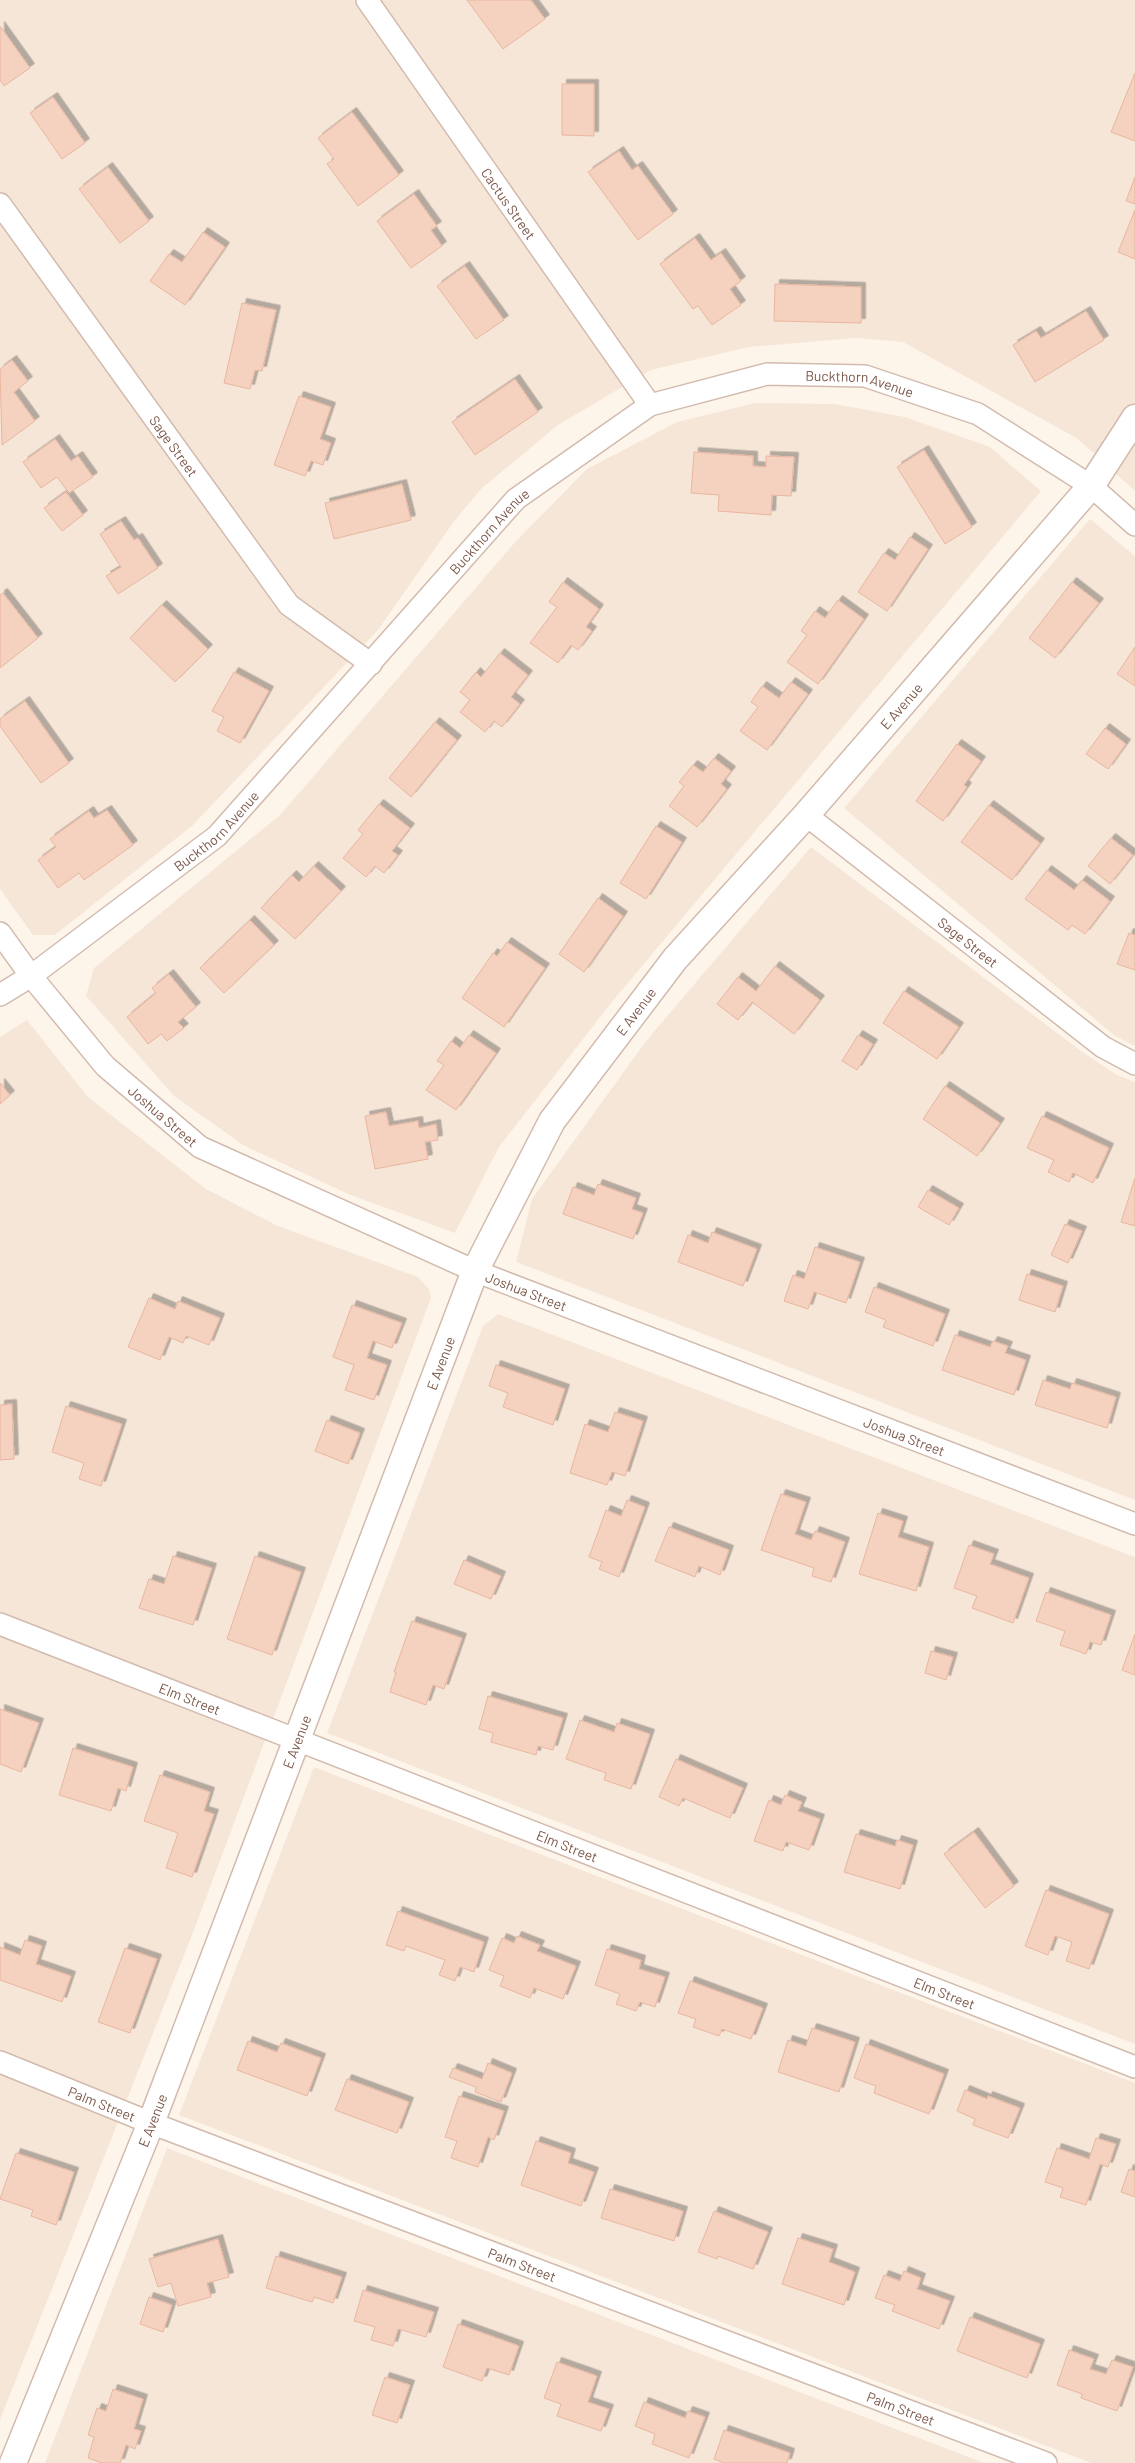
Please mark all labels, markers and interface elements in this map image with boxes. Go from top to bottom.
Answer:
street label: Cactus Street [478,164,540,242]
street label: Buckthorn Avenue [805,366,916,400]
street label: Sage Street [146,412,202,480]
street label: Buckthorn Avenue [445,484,532,577]
street label: E Avenue [876,679,926,732]
street label: Buckthorn Avenue [170,787,262,874]
street label: Sage Street [935,913,1002,970]
street label: E Avenue [612,984,659,1039]
street label: Joshua Street [125,1081,201,1150]
street label: Joshua Street [483,1267,569,1314]
street label: E Avenue [422,1334,458,1392]
street label: Joshua Street [861,1412,948,1459]
street label: Elm Street [157,1679,223,1718]
street label: E Avenue [278,1712,314,1771]
street label: Elm Street [534,1826,600,1865]
street label: Elm Street [912,1973,978,2012]
street label: Palm Street [66,2082,138,2124]
street label: E Avenue [134,2091,170,2149]
street label: Palm Street [486,2243,559,2285]
street label: Palm Street [865,2387,937,2428]

